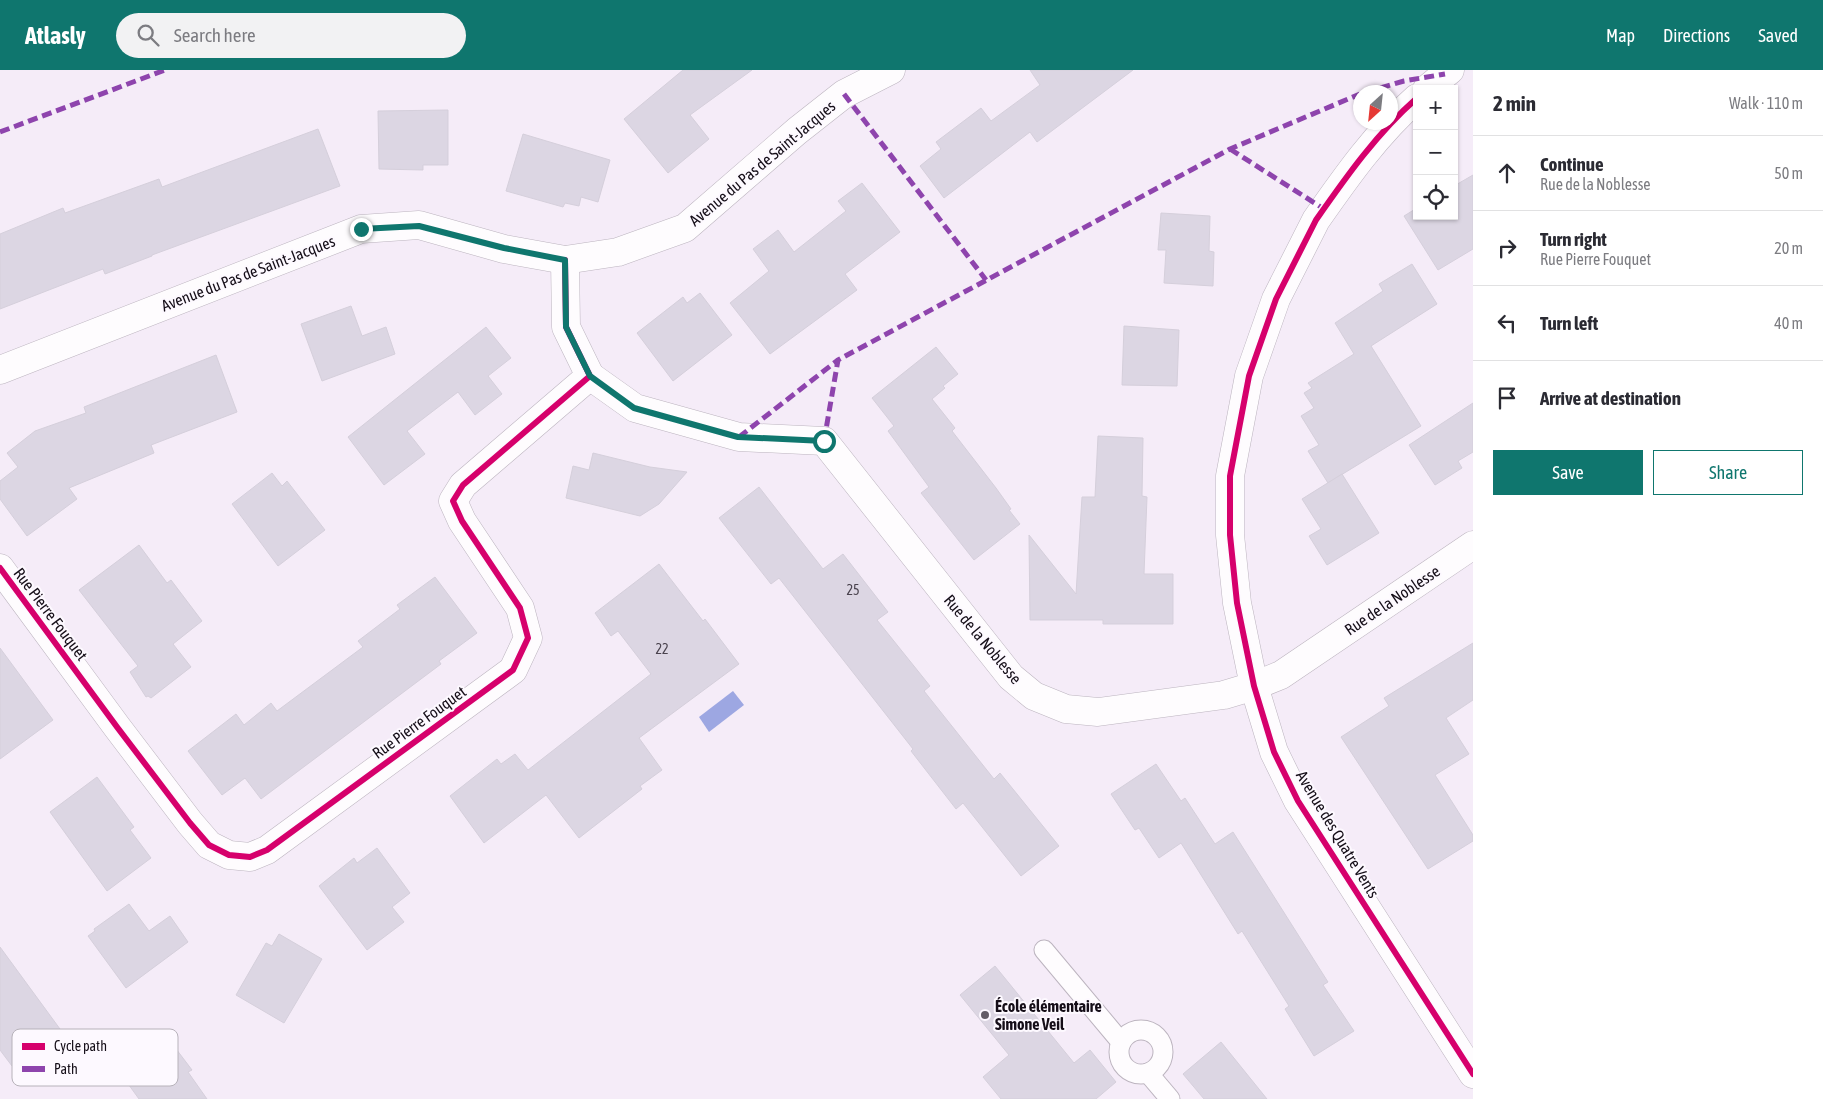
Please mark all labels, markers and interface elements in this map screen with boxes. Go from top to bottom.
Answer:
search box [116,13,466,58]
icon: search [134,21,162,49]
text: Atlasly [25,22,86,49]
text: Search here [174,24,256,46]
text: Map [1606,25,1635,46]
text: Directions [1663,25,1730,46]
text: Saved [1758,25,1798,46]
north arrow [1353,85,1398,130]
map controls [1413,85,1458,220]
button: + [1413,85,1458,130]
text: 2 min [1493,91,1536,115]
text: Walk · 110 m [1729,94,1803,112]
street label: Avenue du Pas de Saint-Jacques [685,97,839,230]
button: − [1413,130,1458,175]
text: Continue [1540,153,1604,175]
icon: ahead [1493,159,1521,187]
text: 50 m [1774,164,1803,182]
button: locate [1413,175,1458,220]
text: Rue de la Noblesse [1540,175,1651,193]
route end [350,218,373,241]
text: Turn right [1540,228,1607,250]
street label: Avenue du Pas de Saint-Jacques [159,231,338,315]
icon: right [1493,234,1521,262]
text: 20 m [1774,239,1803,257]
text: Rue Pierre Fouquet [1540,250,1651,268]
icon: left [1493,309,1521,337]
text: Turn left [1540,312,1598,334]
text: 40 m [1774,314,1803,332]
icon: arrive [1493,384,1521,412]
text: Arrive at destination [1540,387,1681,409]
route start [813,430,836,453]
button: Save [1493,450,1643,495]
button: Share [1653,450,1803,495]
street label: Rue de la Noblesse [1341,562,1443,638]
street label: Rue Pierre Fouquet [10,564,92,665]
house number: 25 [846,582,860,598]
street label: Rue de la Noblesse [941,591,1025,687]
house number: 22 [655,641,669,657]
street label: Rue Pierre Fouquet [369,682,470,763]
street label: Avenue des Quatre Vents [1293,767,1383,901]
place label: École élémentaire Simone Veil [995,997,1102,1033]
marker: École élémentaire Simone Veil [979,1009,991,1021]
legend [12,1029,178,1086]
text: Cycle path [54,1038,107,1054]
text: Path [54,1061,78,1077]

